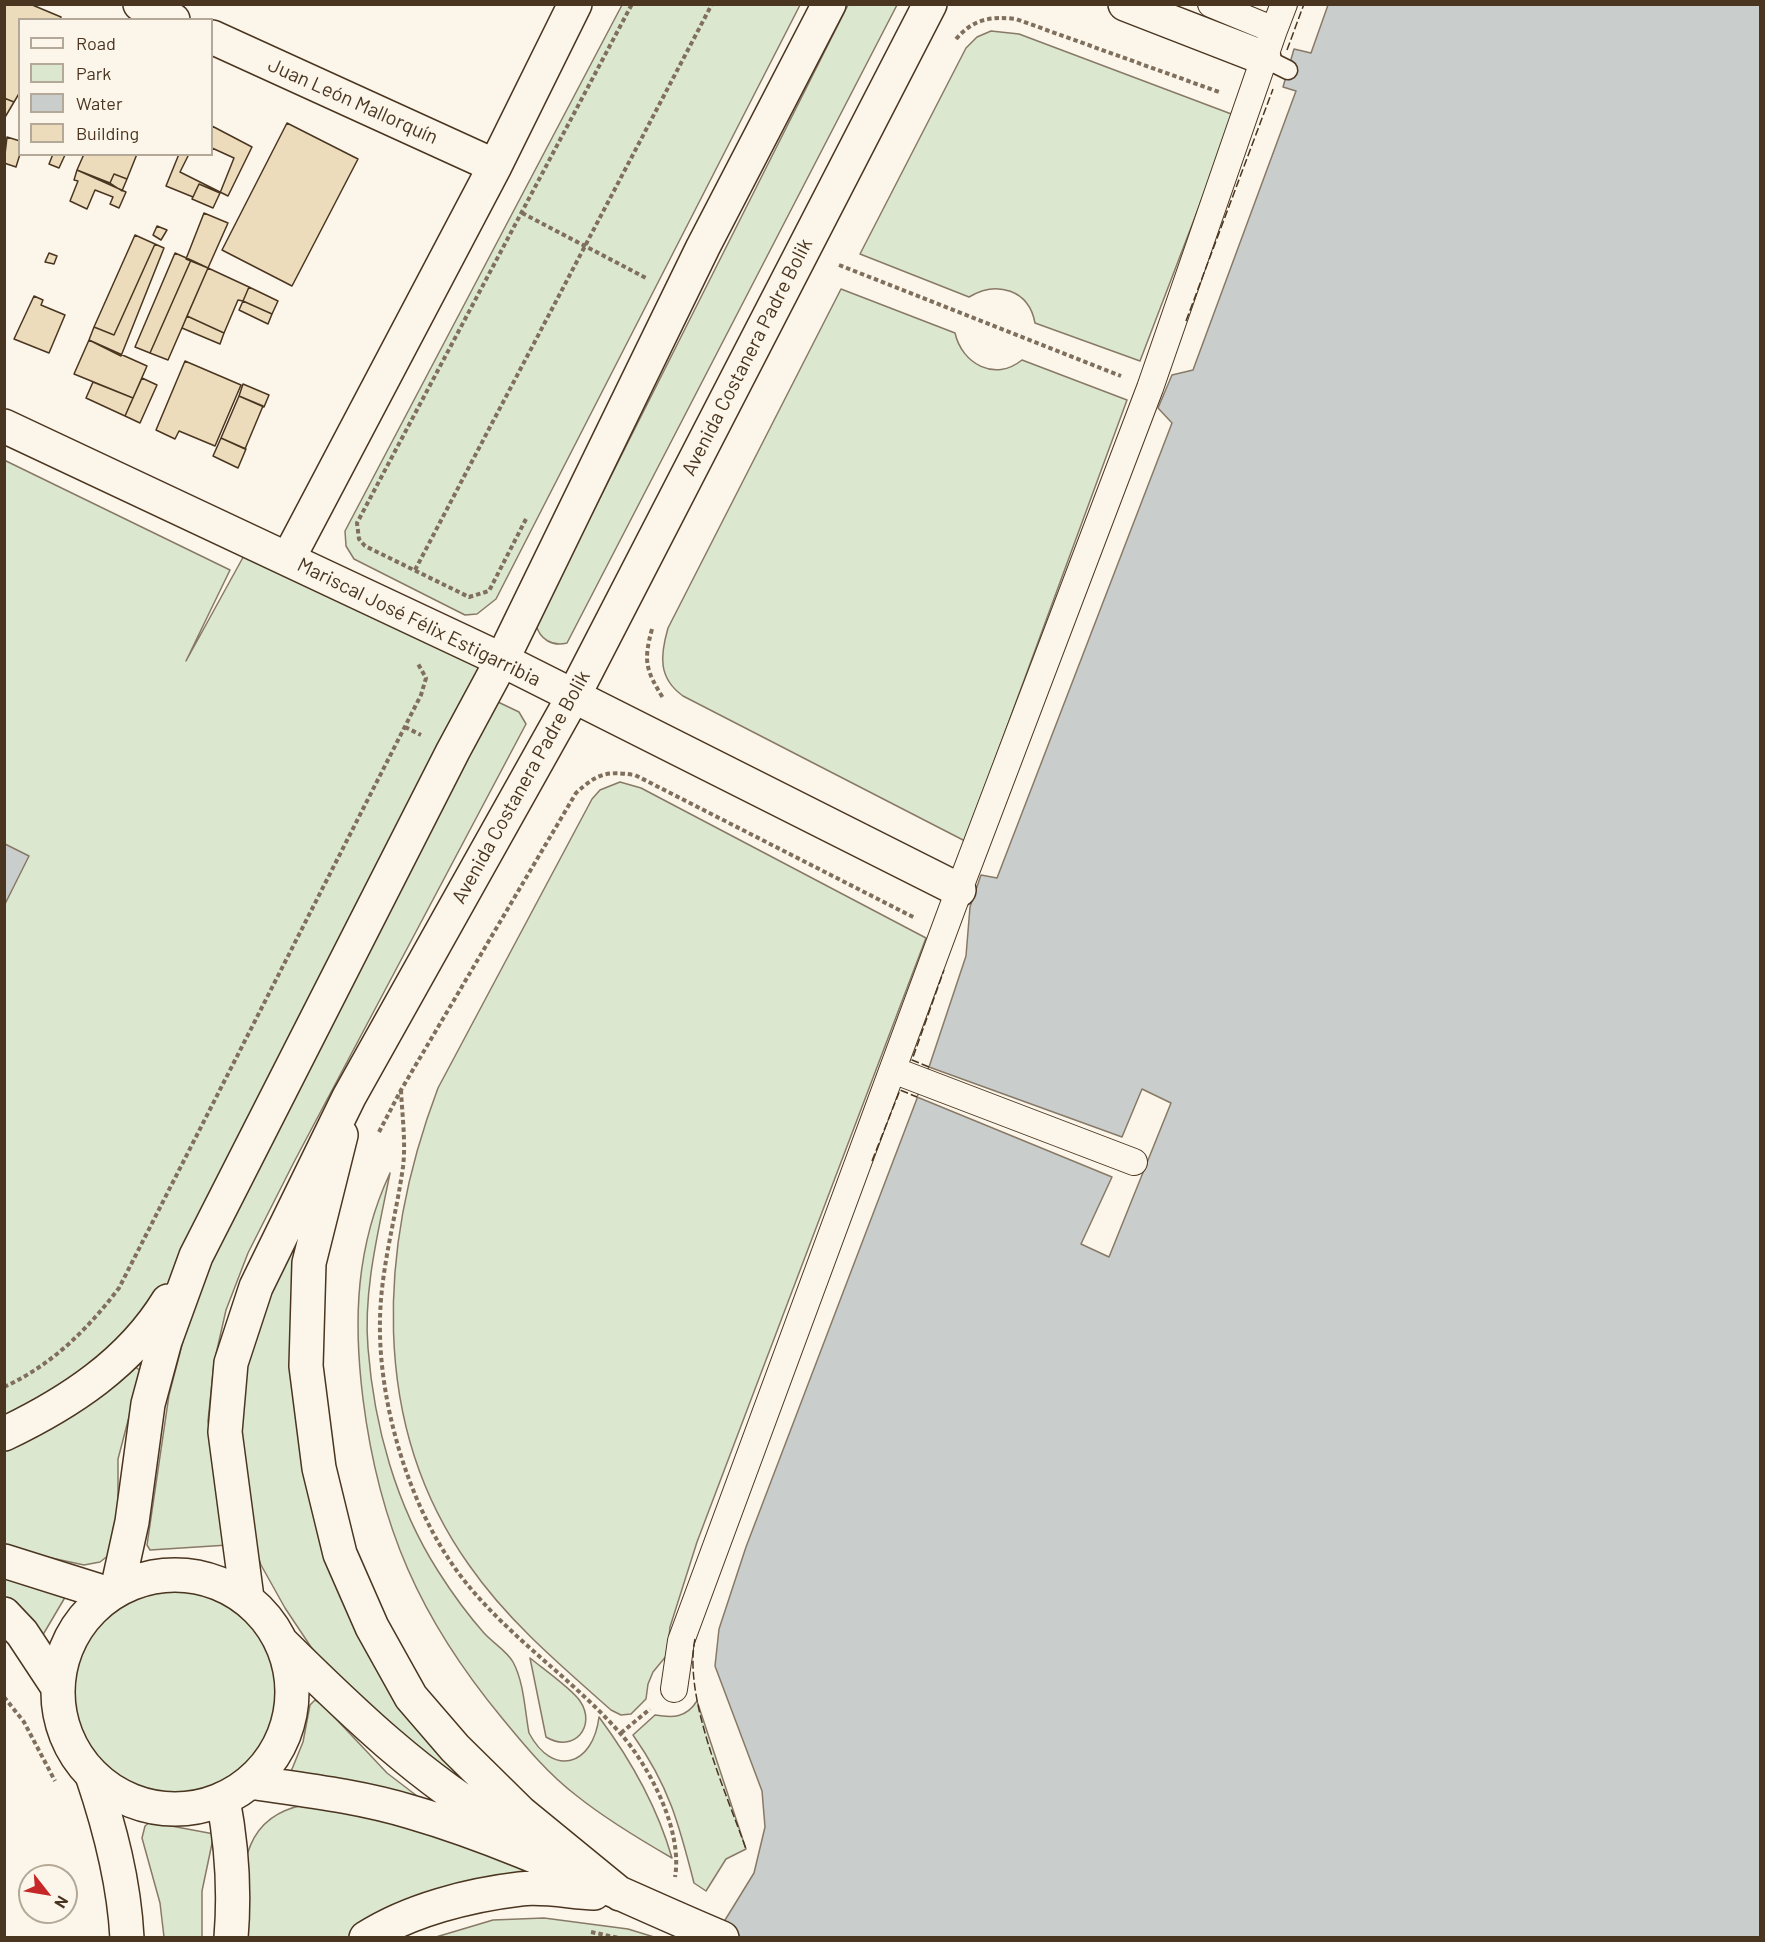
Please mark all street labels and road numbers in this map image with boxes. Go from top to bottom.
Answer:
street label: Juan León Mallorquín [264,53,442,149]
street label: Avenida Costanera Padre Bolik [677,234,817,480]
street label: Mariscal José Félix Estigarribia [293,553,545,691]
street label: Avenida Costanera Padre Bolik [447,666,595,908]

